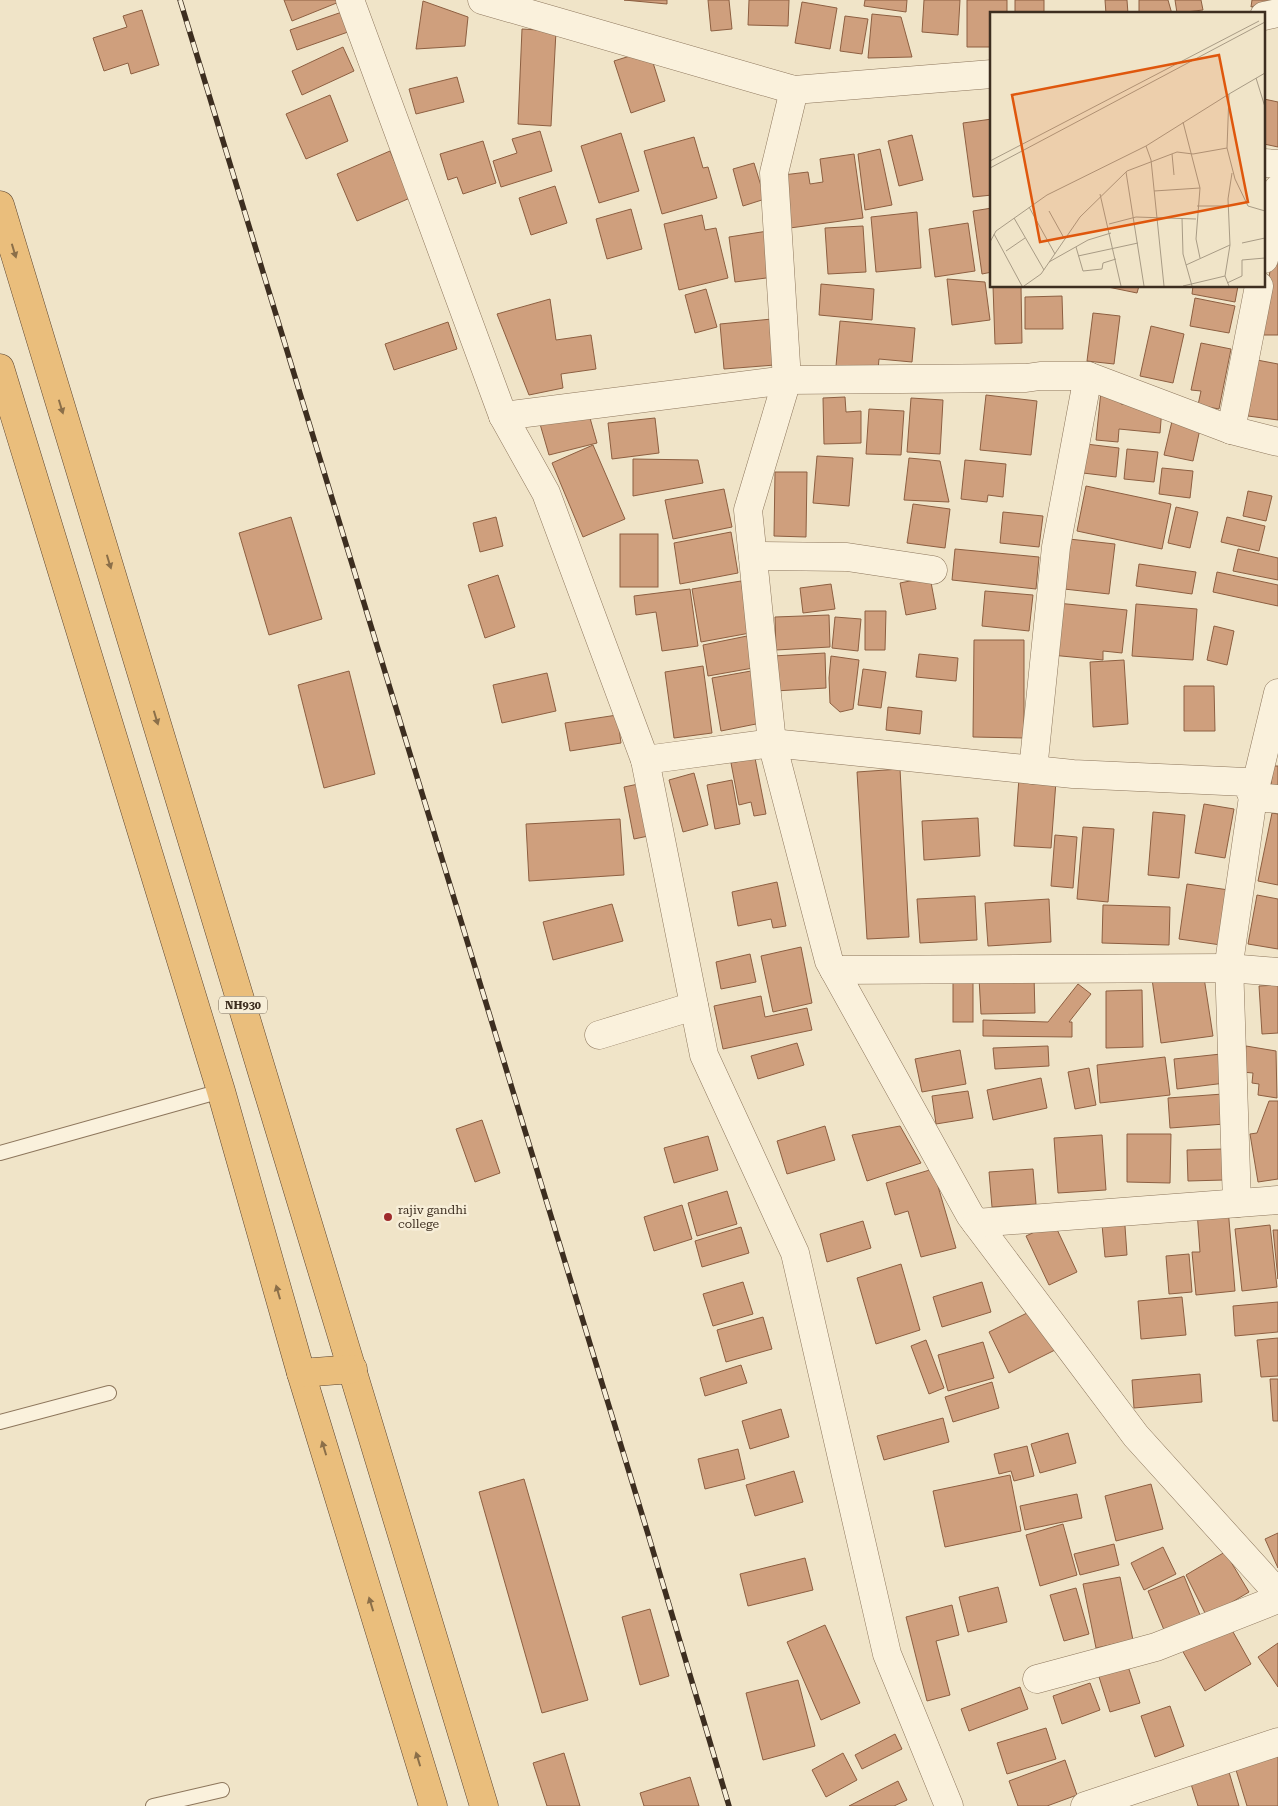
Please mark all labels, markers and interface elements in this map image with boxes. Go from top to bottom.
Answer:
inset map [990,12,1266,288]
one-way arrow [11,244,19,259]
one-way arrow [58,399,66,414]
one-way arrow [105,555,113,570]
one-way arrow [152,710,160,725]
road number: NH930 [219,996,267,1014]
place label: rajiv gandhi college [398,1203,467,1231]
marker: rajiv gandhi college [382,1211,394,1223]
one-way arrow [274,1285,282,1300]
one-way arrow [320,1441,328,1456]
one-way arrow [367,1596,375,1611]
one-way arrow [414,1752,422,1767]

